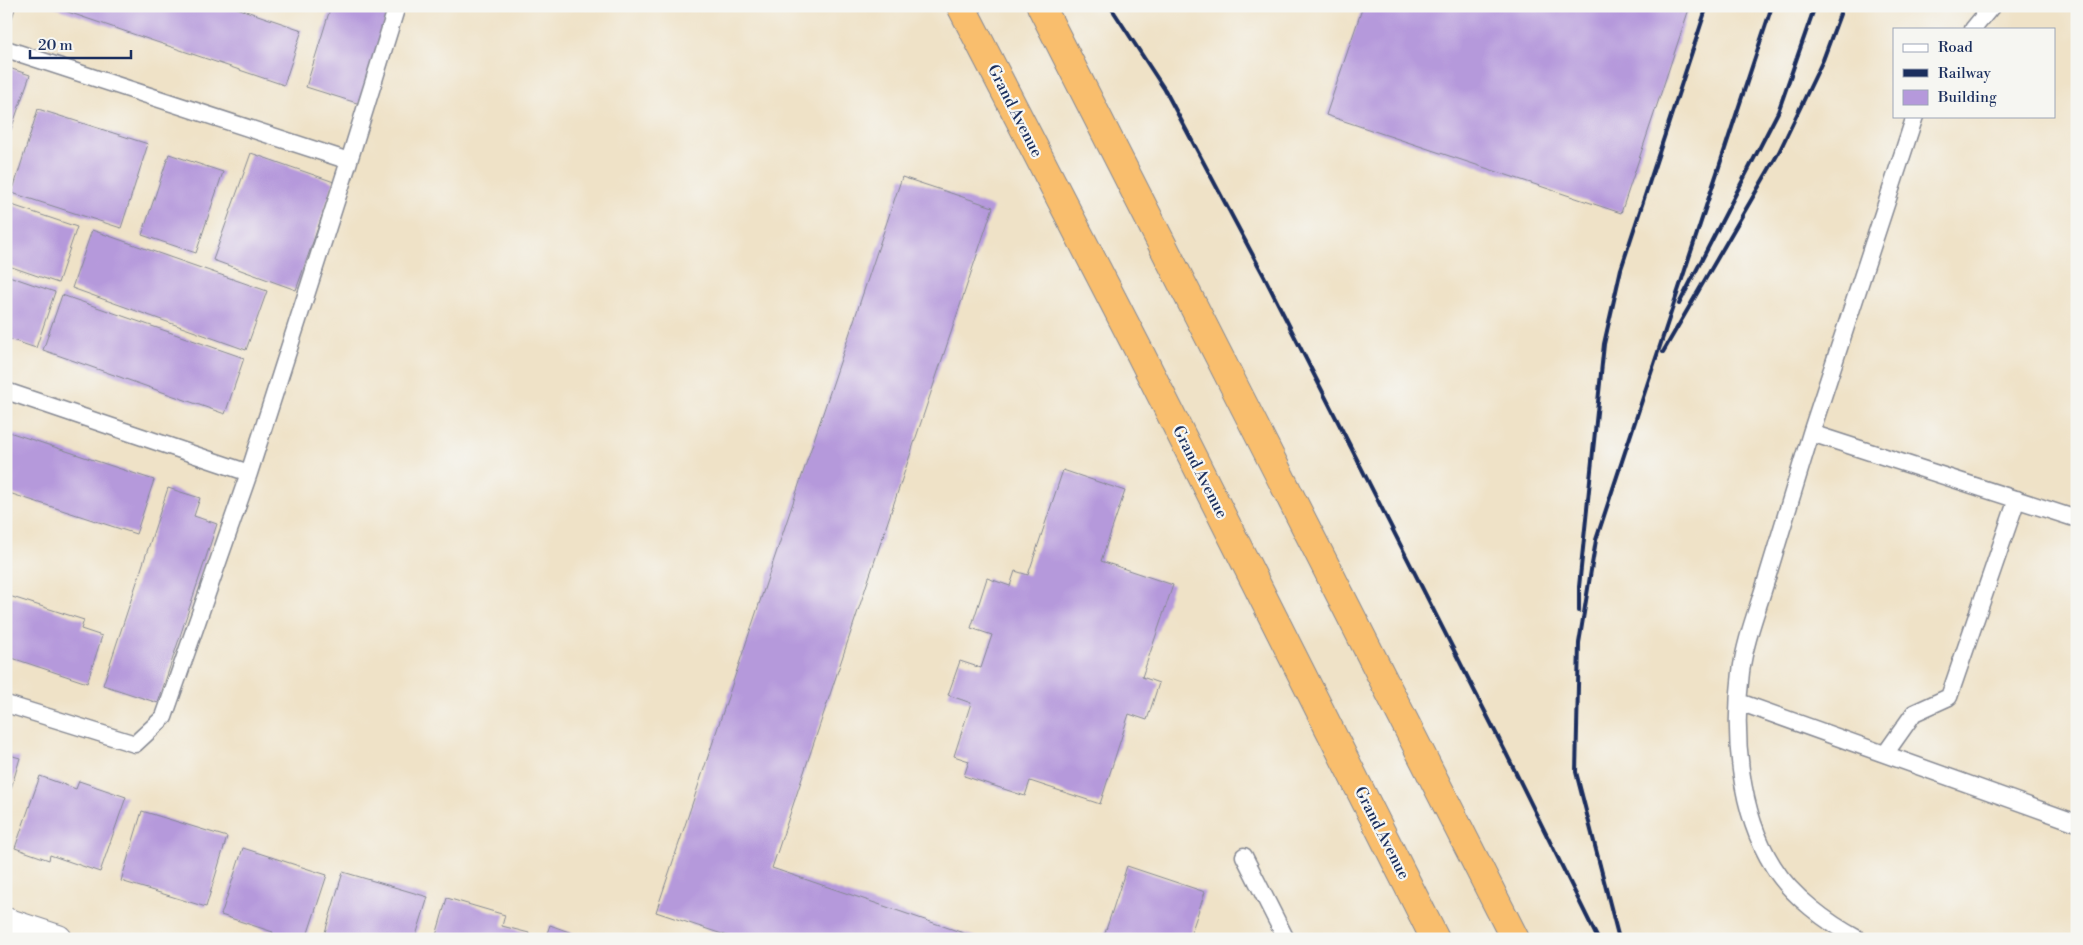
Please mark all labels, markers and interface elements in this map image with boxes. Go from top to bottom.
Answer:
scale bar [30,28,131,60]
legend [1893,28,2056,118]
text: 20 m [38,36,73,55]
text: Road [1938,38,1973,57]
street label: Grand Avenue [983,61,1047,161]
text: Railway [1938,64,1992,83]
text: Building [1937,88,1997,107]
street label: Grand Avenue [1168,422,1232,522]
street label: Grand Avenue [1350,783,1414,883]

